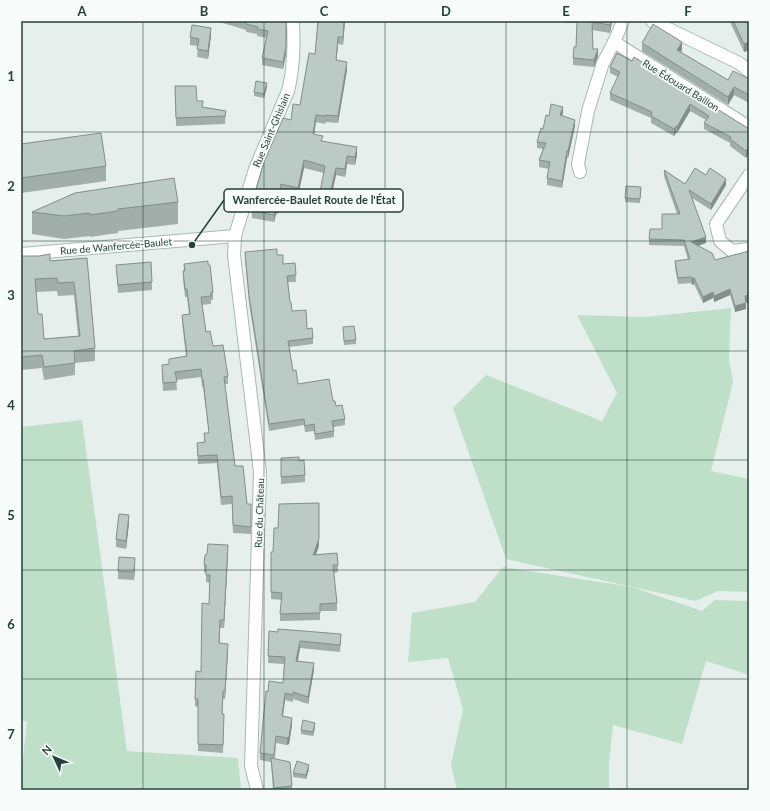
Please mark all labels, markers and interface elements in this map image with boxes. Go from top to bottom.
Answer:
text: A [76,3,87,19]
text: B [200,3,209,19]
text: C [320,3,329,19]
text: D [441,3,451,19]
text: E [562,3,570,19]
text: F [684,3,692,19]
street label: Rue Édouard Baillon [640,57,722,113]
text: 1 [7,68,15,84]
street label: Rue Saint-Ghislain [250,91,292,169]
text: 2 [7,178,15,194]
callout: Wanfercée-Baulet Route de l'État [224,189,403,212]
text: Wanfercée-Baulet Route de l'État [233,193,396,206]
street label: Rue de Wanfercée-Baulet [60,235,173,257]
text: 3 [7,287,15,303]
text: 4 [7,397,15,413]
street label: Rue du Château [252,478,266,548]
text: 5 [7,507,15,523]
text: 6 [7,616,15,632]
text: 7 [7,726,15,742]
north arrow [34,737,74,777]
text: N [39,742,54,757]

